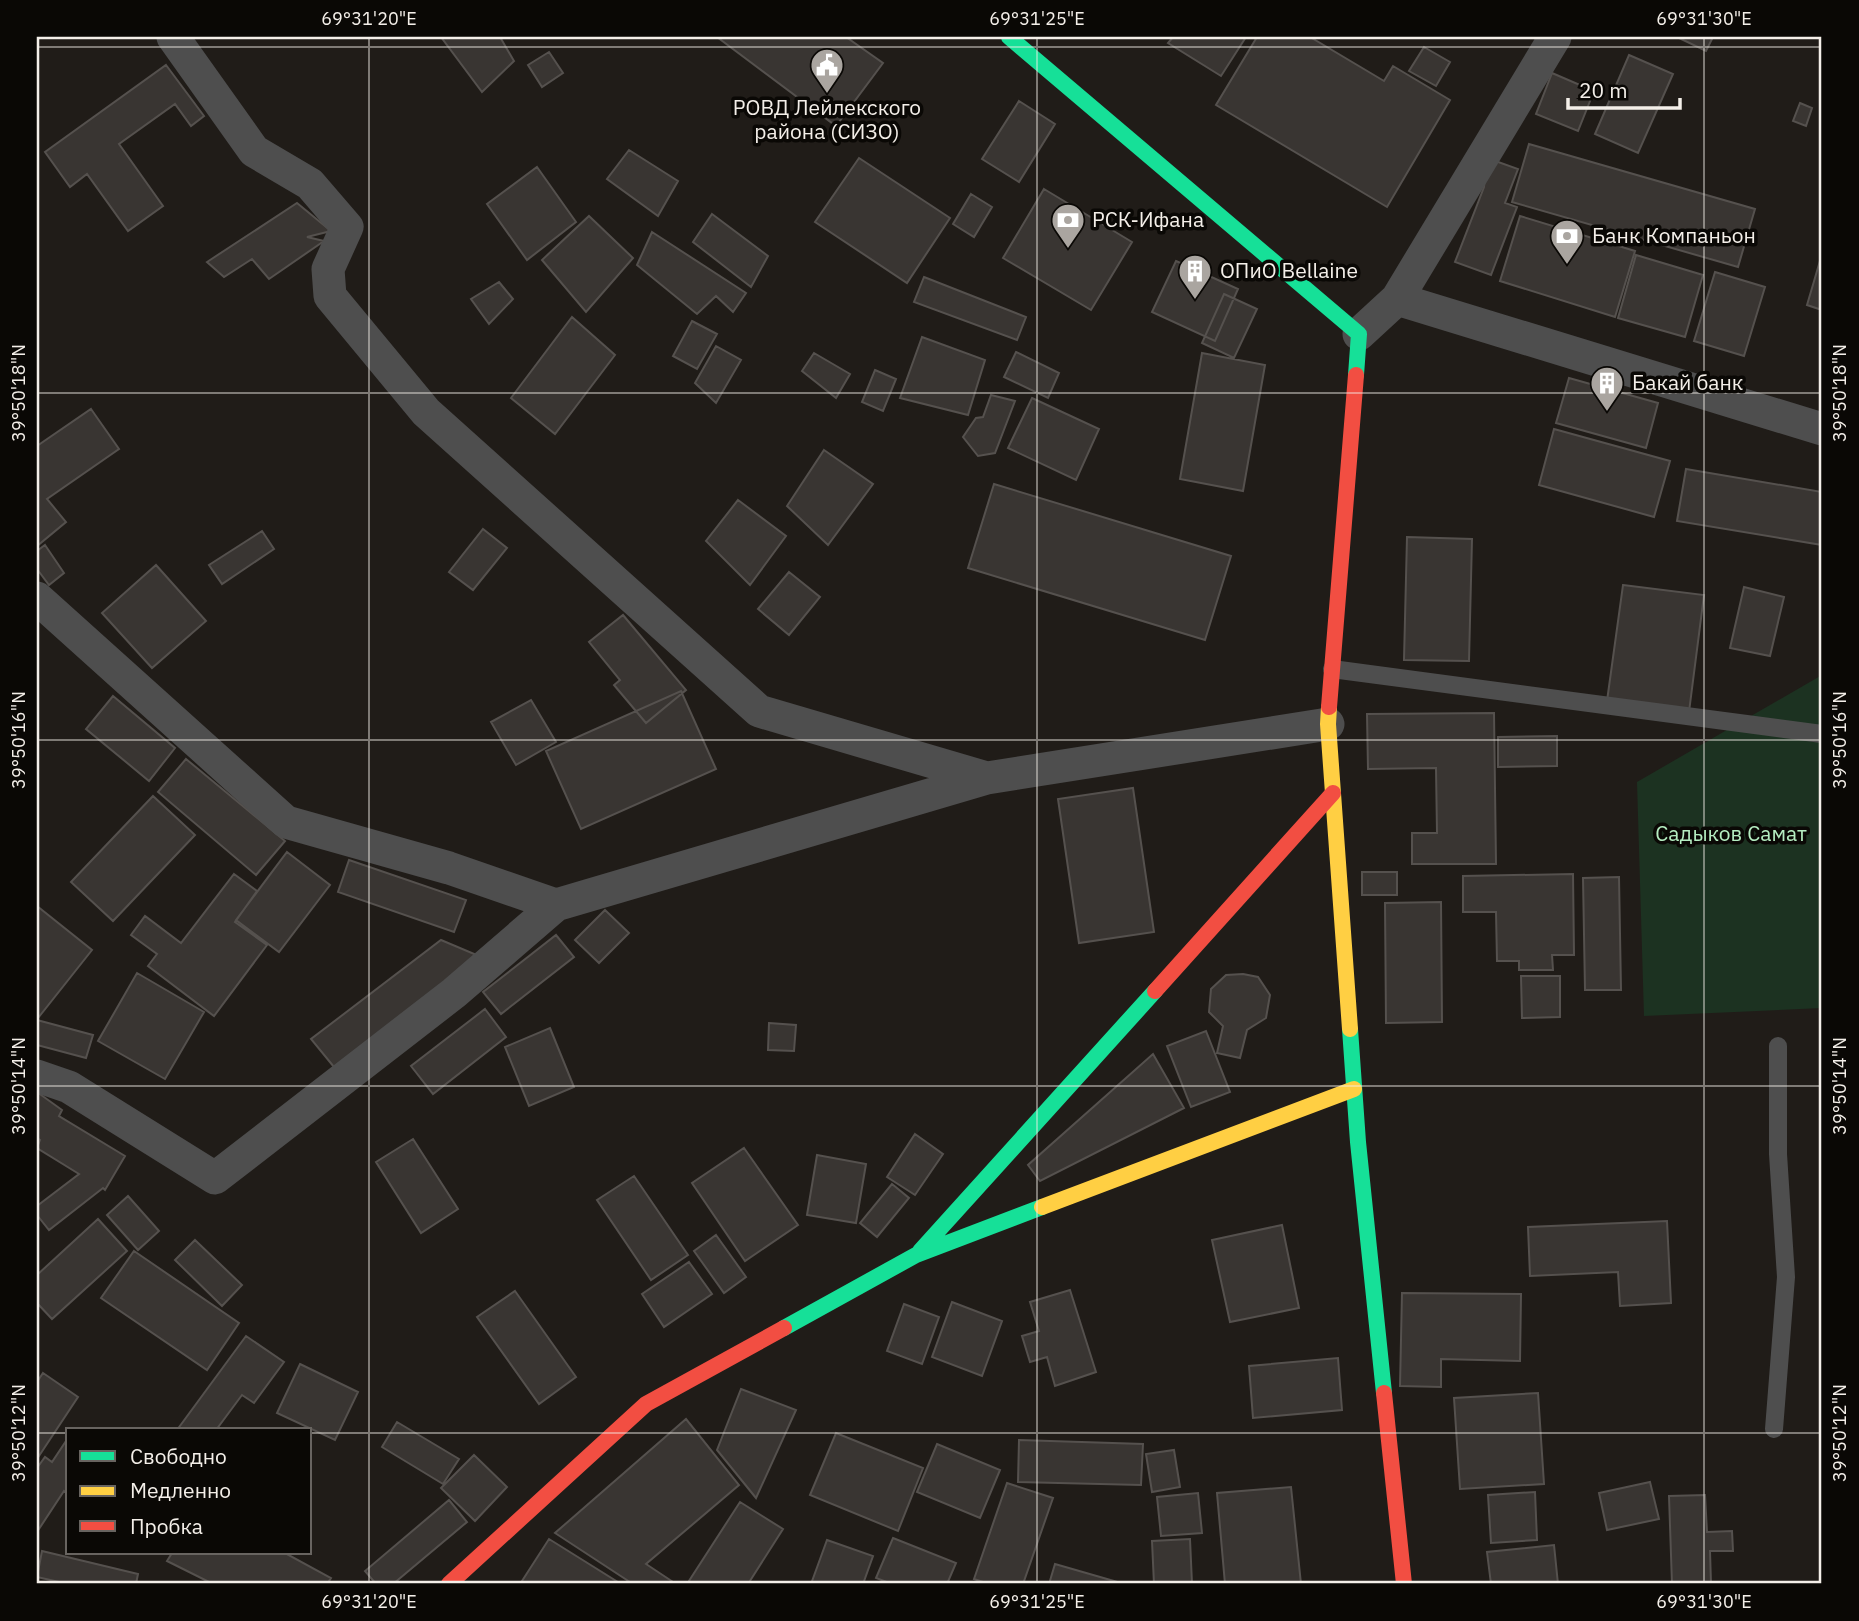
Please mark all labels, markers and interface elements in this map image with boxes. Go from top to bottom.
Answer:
text: 69°31'20"E [321,7,417,30]
text: 69°31'25"E [989,7,1085,30]
text: 69°31'30"E [1656,7,1752,30]
public building icon: РОВД Лейлекского района (СИЗО) [808,46,846,95]
scale bar [1568,66,1680,110]
text: 20 m [1579,76,1628,104]
place label: РОВД Лейлекского района (СИЗО) [733,93,921,145]
bank icon: РСК-Ифана [1049,201,1087,250]
place label: РСК-Ифана [1092,205,1204,233]
bank icon: Банк Компаньон [1548,217,1586,266]
place label: Банк Компаньон [1592,221,1756,249]
building icon: ОПиО Bellaine [1176,252,1214,301]
place label: ОПиО Bellaine [1220,256,1358,284]
text: 39°50'18"N [7,344,30,442]
text: 39°50'18"N [1828,344,1851,442]
building icon: Бакай банк [1588,364,1626,413]
place label: Бакай банк [1632,368,1743,396]
text: 39°50'16"N [7,691,30,789]
text: 39°50'16"N [1828,691,1851,789]
park label: Садыков Самат [1655,819,1807,847]
text: 39°50'14"N [7,1037,30,1135]
text: 39°50'14"N [1828,1037,1851,1135]
text: 39°50'12"N [7,1384,30,1482]
text: 39°50'12"N [1828,1384,1851,1482]
legend [66,1428,312,1554]
text: Свободно [130,1442,227,1470]
text: Медленно [130,1476,231,1504]
text: Пробка [130,1512,203,1540]
text: 69°31'20"E [321,1590,417,1613]
text: 69°31'25"E [989,1590,1085,1613]
text: 69°31'30"E [1656,1590,1752,1613]

